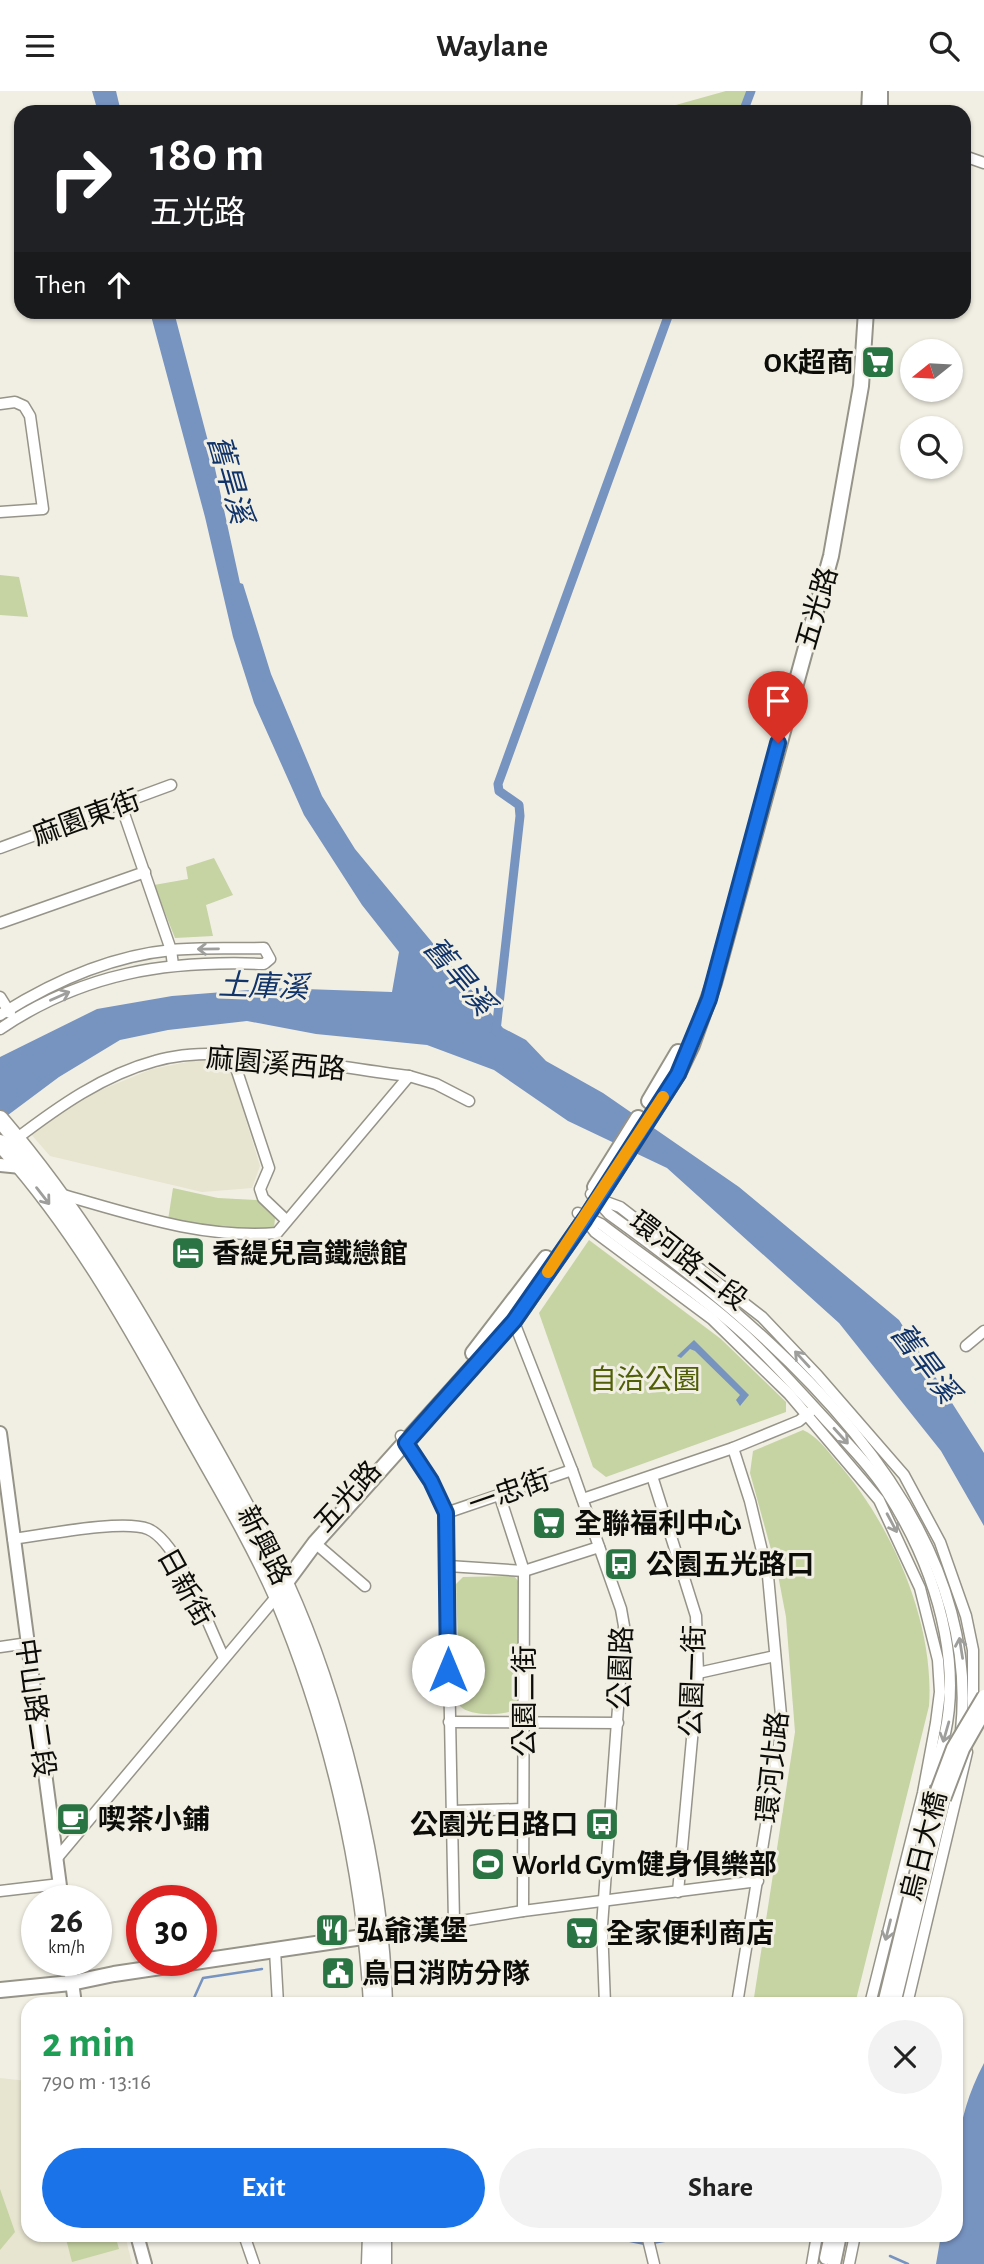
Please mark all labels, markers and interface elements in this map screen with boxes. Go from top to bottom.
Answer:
icon: menu [21,27,59,65]
icon: search [925,27,963,65]
text: Waylane [436,30,548,62]
text: 180 m [150,131,264,180]
icon: right [35,133,126,224]
text: 五光路 [150,197,246,229]
icon: ahead [100,266,138,304]
text: Then [35,272,86,298]
north arrow [900,339,962,403]
map controls [900,339,963,479]
supermarket icon: OK超商 [859,343,897,381]
place label: OK超商 [764,348,854,378]
button: search [900,416,963,479]
water label: 舊旱溪 [202,431,259,531]
street label: 五光路 [791,564,843,653]
pin [748,671,808,743]
icon: arrive [759,682,797,720]
street label: 麻園東街 [29,785,144,851]
water label: 舊旱溪 [418,931,503,1024]
one-way arrow [197,943,220,956]
water label: 土庫溪 [217,968,313,1004]
one-way arrow [49,989,70,1002]
street label: 麻園溪西路 [205,1043,347,1085]
one-way arrow [36,1186,51,1204]
street label: 環河路三段 [624,1206,753,1316]
hotel icon: 香緹兒高鐵戀館 [169,1234,207,1272]
place label: 香緹兒高鐵戀館 [212,1239,408,1269]
water label: 舊旱溪 [885,1317,967,1412]
one-way arrow [794,1351,811,1368]
park label: 自治公園 [589,1365,701,1395]
one-way arrow [833,1427,849,1445]
street label: 五光路 [308,1455,387,1538]
street label: 一忠街 [465,1464,554,1520]
street label: 新興路 [232,1501,297,1590]
supermarket icon: 全聯福利中心 [530,1504,568,1542]
place label: 全聯福利中心 [574,1509,742,1539]
one-way arrow [885,1513,899,1533]
street label: 日新街 [152,1543,219,1631]
bus stop icon: 公園五光路口 [602,1545,640,1583]
place label: 公園五光路口 [646,1550,814,1580]
street label: 公園一街 [676,1625,710,1738]
street label: 公園路 [605,1626,637,1711]
position arrow [411,1633,485,1707]
street label: 中山路二段 [10,1637,60,1780]
one-way arrow [954,1637,967,1660]
street label: 公園二街 [510,1645,540,1757]
street label: 環河北路 [752,1710,794,1824]
one-way arrow [939,1720,952,1743]
street label: 烏日大橋 [896,1788,952,1904]
cafe icon: 喫茶小鋪 [54,1800,92,1838]
place label: 喫茶小鋪 [98,1805,210,1835]
bus stop icon: 公園光日路口 [583,1805,621,1843]
place label: 公園光日路口 [410,1810,578,1840]
sports icon: World Gym健身俱樂部 [469,1845,507,1883]
place label: World Gym健身俱樂部 [512,1849,777,1880]
speed limit sign: 30 [126,1885,217,1976]
text: 26 [50,1904,83,1939]
restaurant icon: 弘爺漢堡 [313,1911,351,1949]
supermarket icon: 全家便利商店 [563,1914,601,1952]
place label: 弘爺漢堡 [356,1915,468,1946]
place label: 全家便利商店 [606,1918,774,1949]
one-way arrow [881,1918,894,1941]
text: km/h [48,1939,85,1957]
public building icon: 烏日消防分隊 [319,1954,357,1992]
place label: 烏日消防分隊 [362,1958,530,1989]
button: close [868,2020,942,2094]
text: 2 min [42,2022,135,2064]
text: 790 m · 13:16 [42,2071,151,2094]
button: Exit [42,2148,485,2228]
button: Share [499,2148,942,2228]

